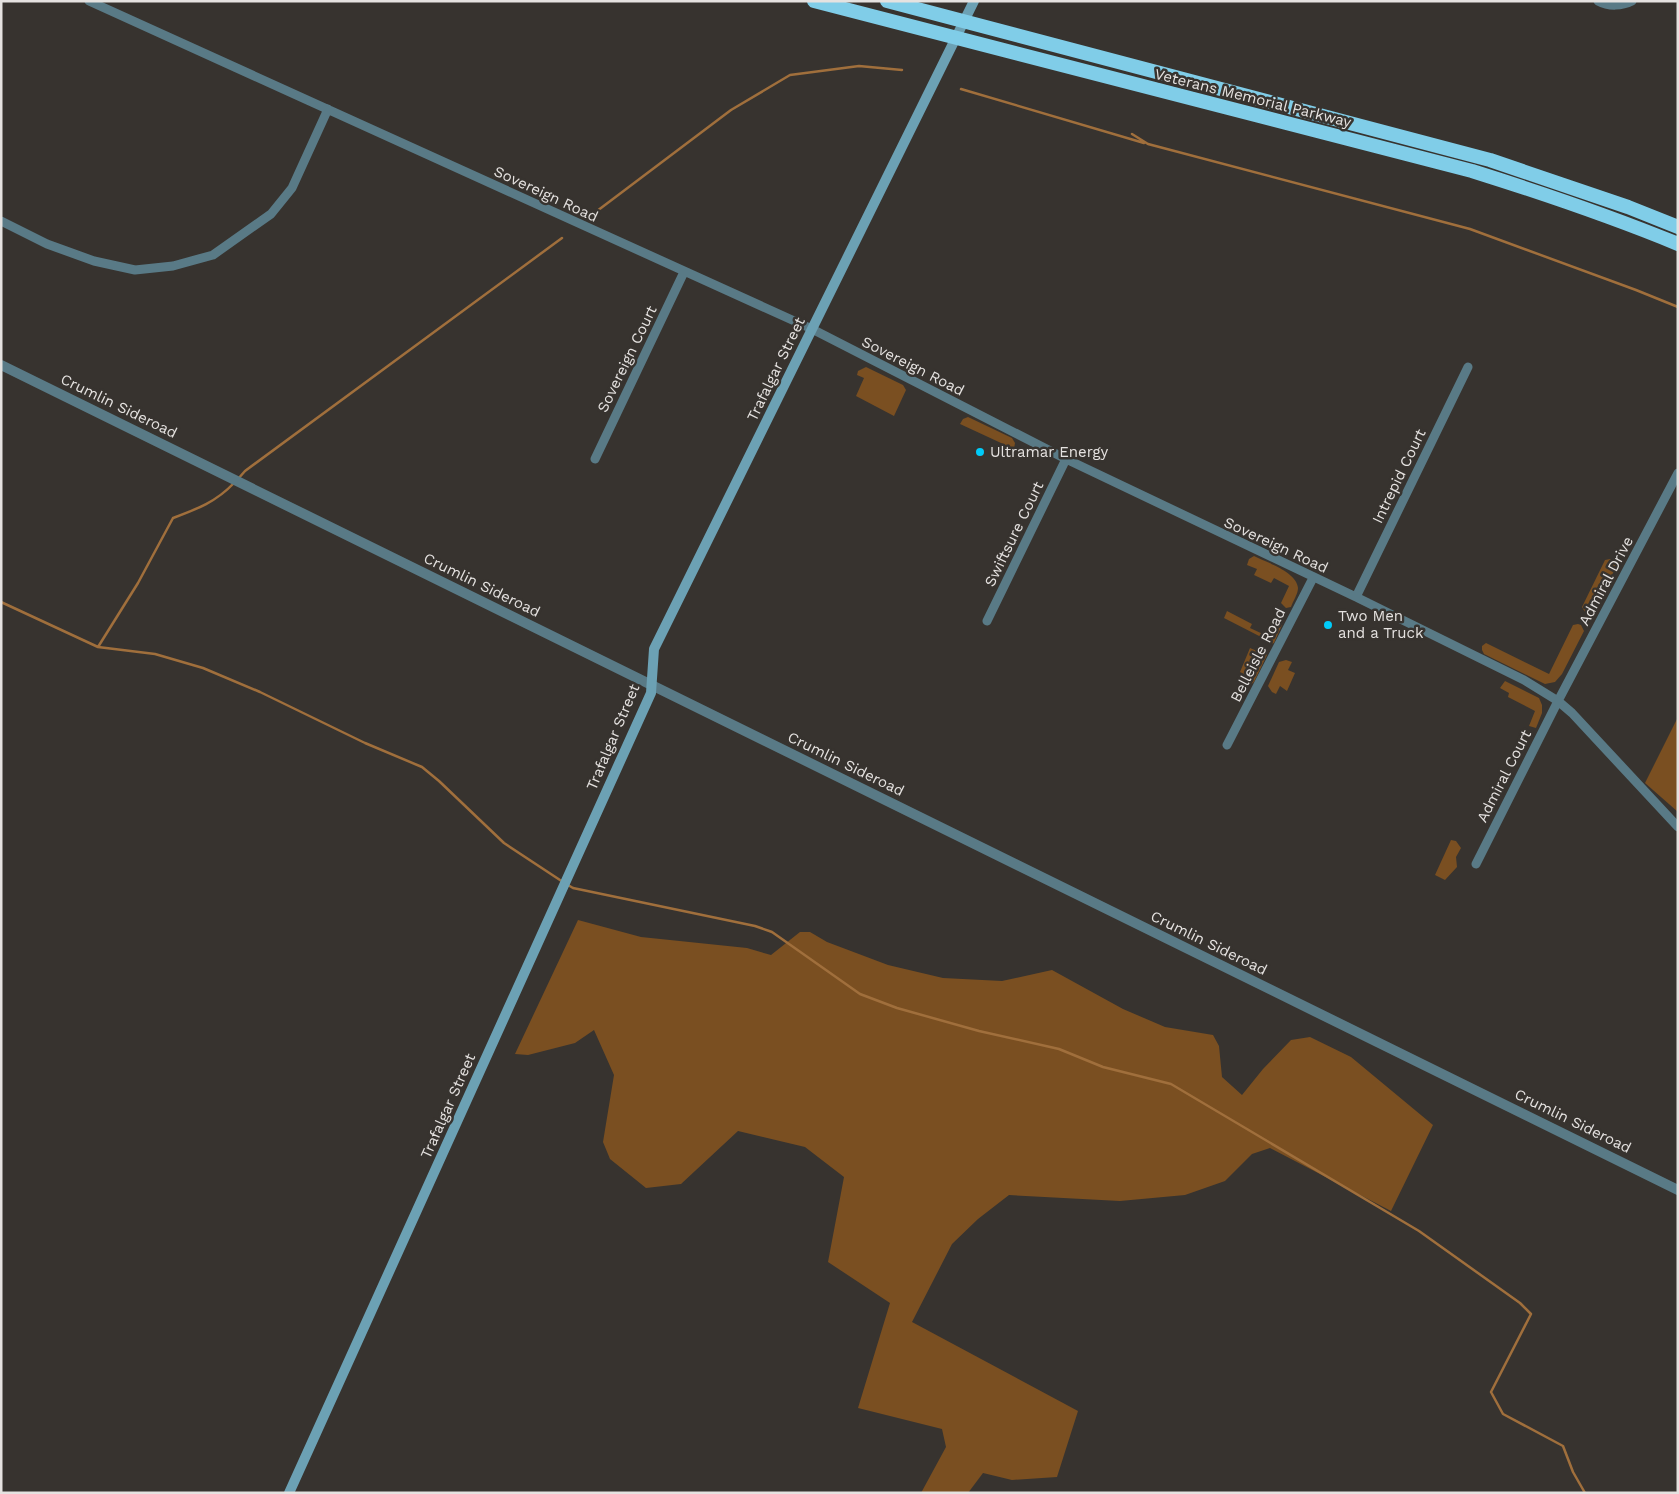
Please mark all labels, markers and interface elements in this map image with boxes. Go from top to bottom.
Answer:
street label: Veterans Memorial Parkway [1153,65,1353,131]
street label: Sovereign Road [491,162,601,226]
street label: Sovereign Court [593,302,661,415]
street label: Trafalgar Street [743,313,809,424]
street label: Sovereign Road [859,332,967,400]
street label: Crumlin Sideroad [58,370,180,442]
street label: Intrepid Court [1368,425,1430,526]
place label: Ultramar Energy [990,443,1108,461]
marker: Ultramar Energy [974,446,986,458]
street label: Swiftsure Court [981,478,1048,590]
street label: Sovereign Road [1221,513,1331,577]
street label: Admiral Drive [1575,533,1637,629]
street label: Crumlin Sideroad [421,549,543,621]
street label: Belleisle Road [1227,605,1289,705]
place label: Two Men and a Truck [1338,607,1424,642]
marker: Two Men and a Truck [1322,619,1334,631]
street label: Trafalgar Street [583,681,644,793]
street label: Admiral Court [1473,726,1535,825]
street label: Crumlin Sideroad [785,728,907,800]
street label: Crumlin Sideroad [1148,907,1270,979]
street label: Trafalgar Street [417,1050,480,1161]
street label: Crumlin Sideroad [1512,1085,1634,1157]

